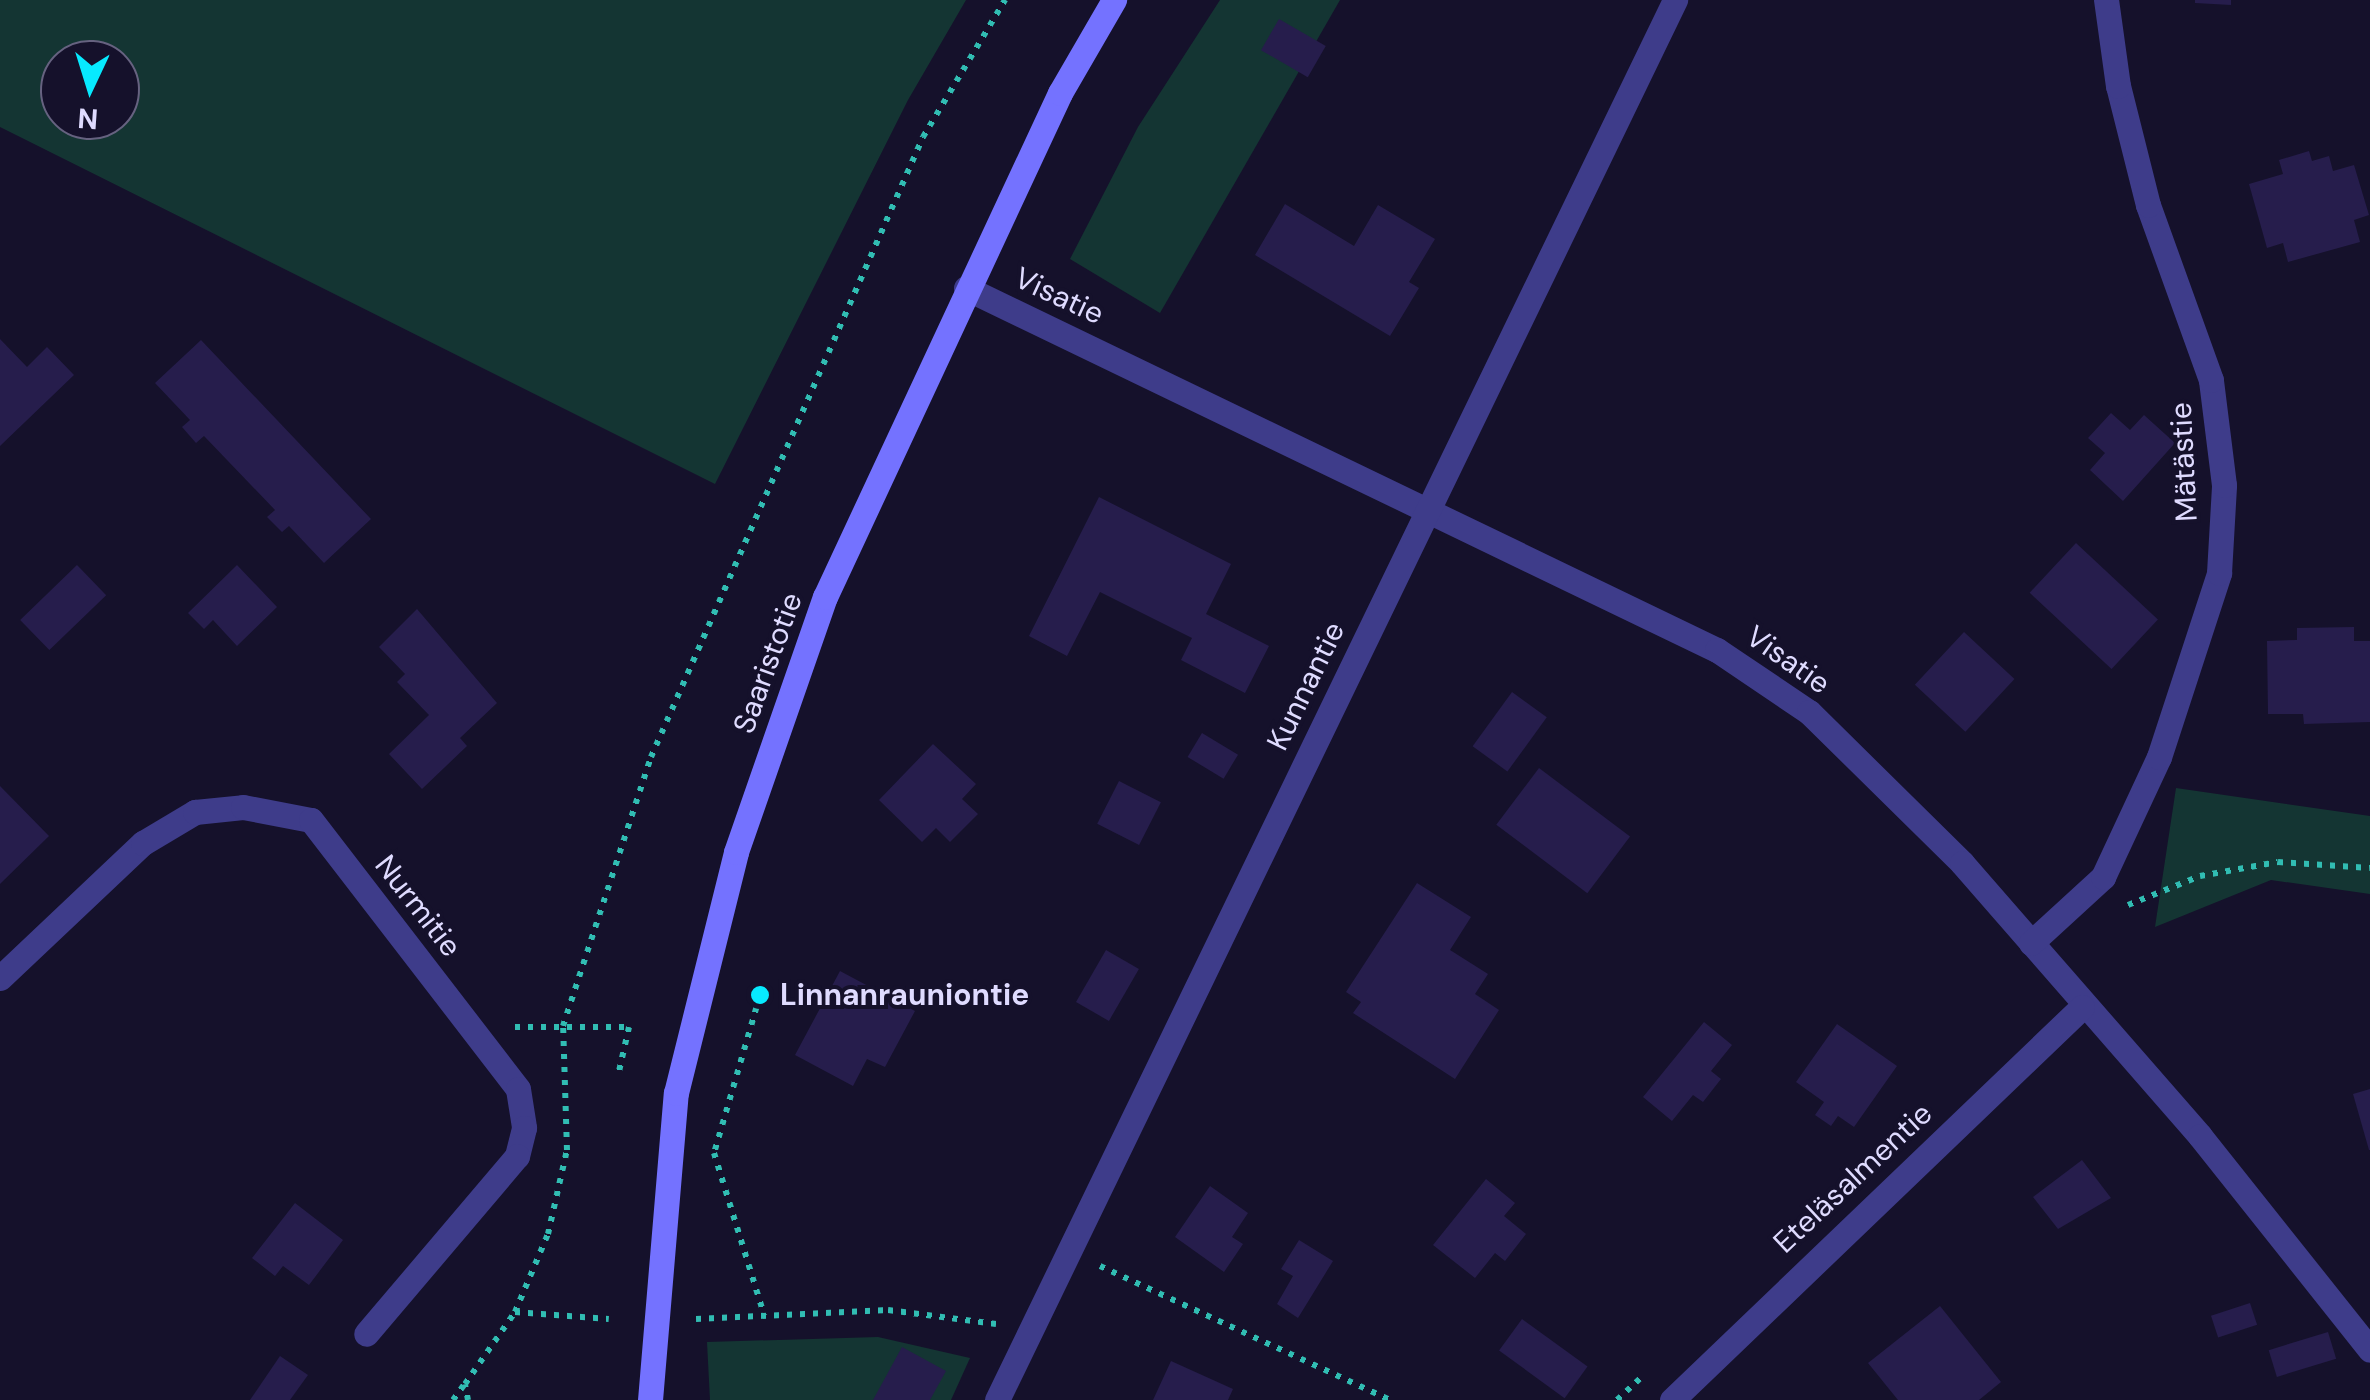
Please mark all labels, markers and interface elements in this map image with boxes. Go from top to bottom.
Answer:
north arrow [40,40,140,140]
text: N [77,99,99,138]
street label: Visatie [1009,260,1109,332]
street label: Mätästie [2163,401,2205,523]
street label: Saaristotie [726,588,810,738]
street label: Kunnantie [1260,616,1352,756]
street label: Visatie [1739,618,1837,702]
street label: Nurmitie [367,848,469,964]
place label: Linnanrauniontie [780,977,1029,1013]
marker: Linnanrauniontie [749,984,771,1006]
street label: Eteläsalmentie [1766,1095,1940,1261]

